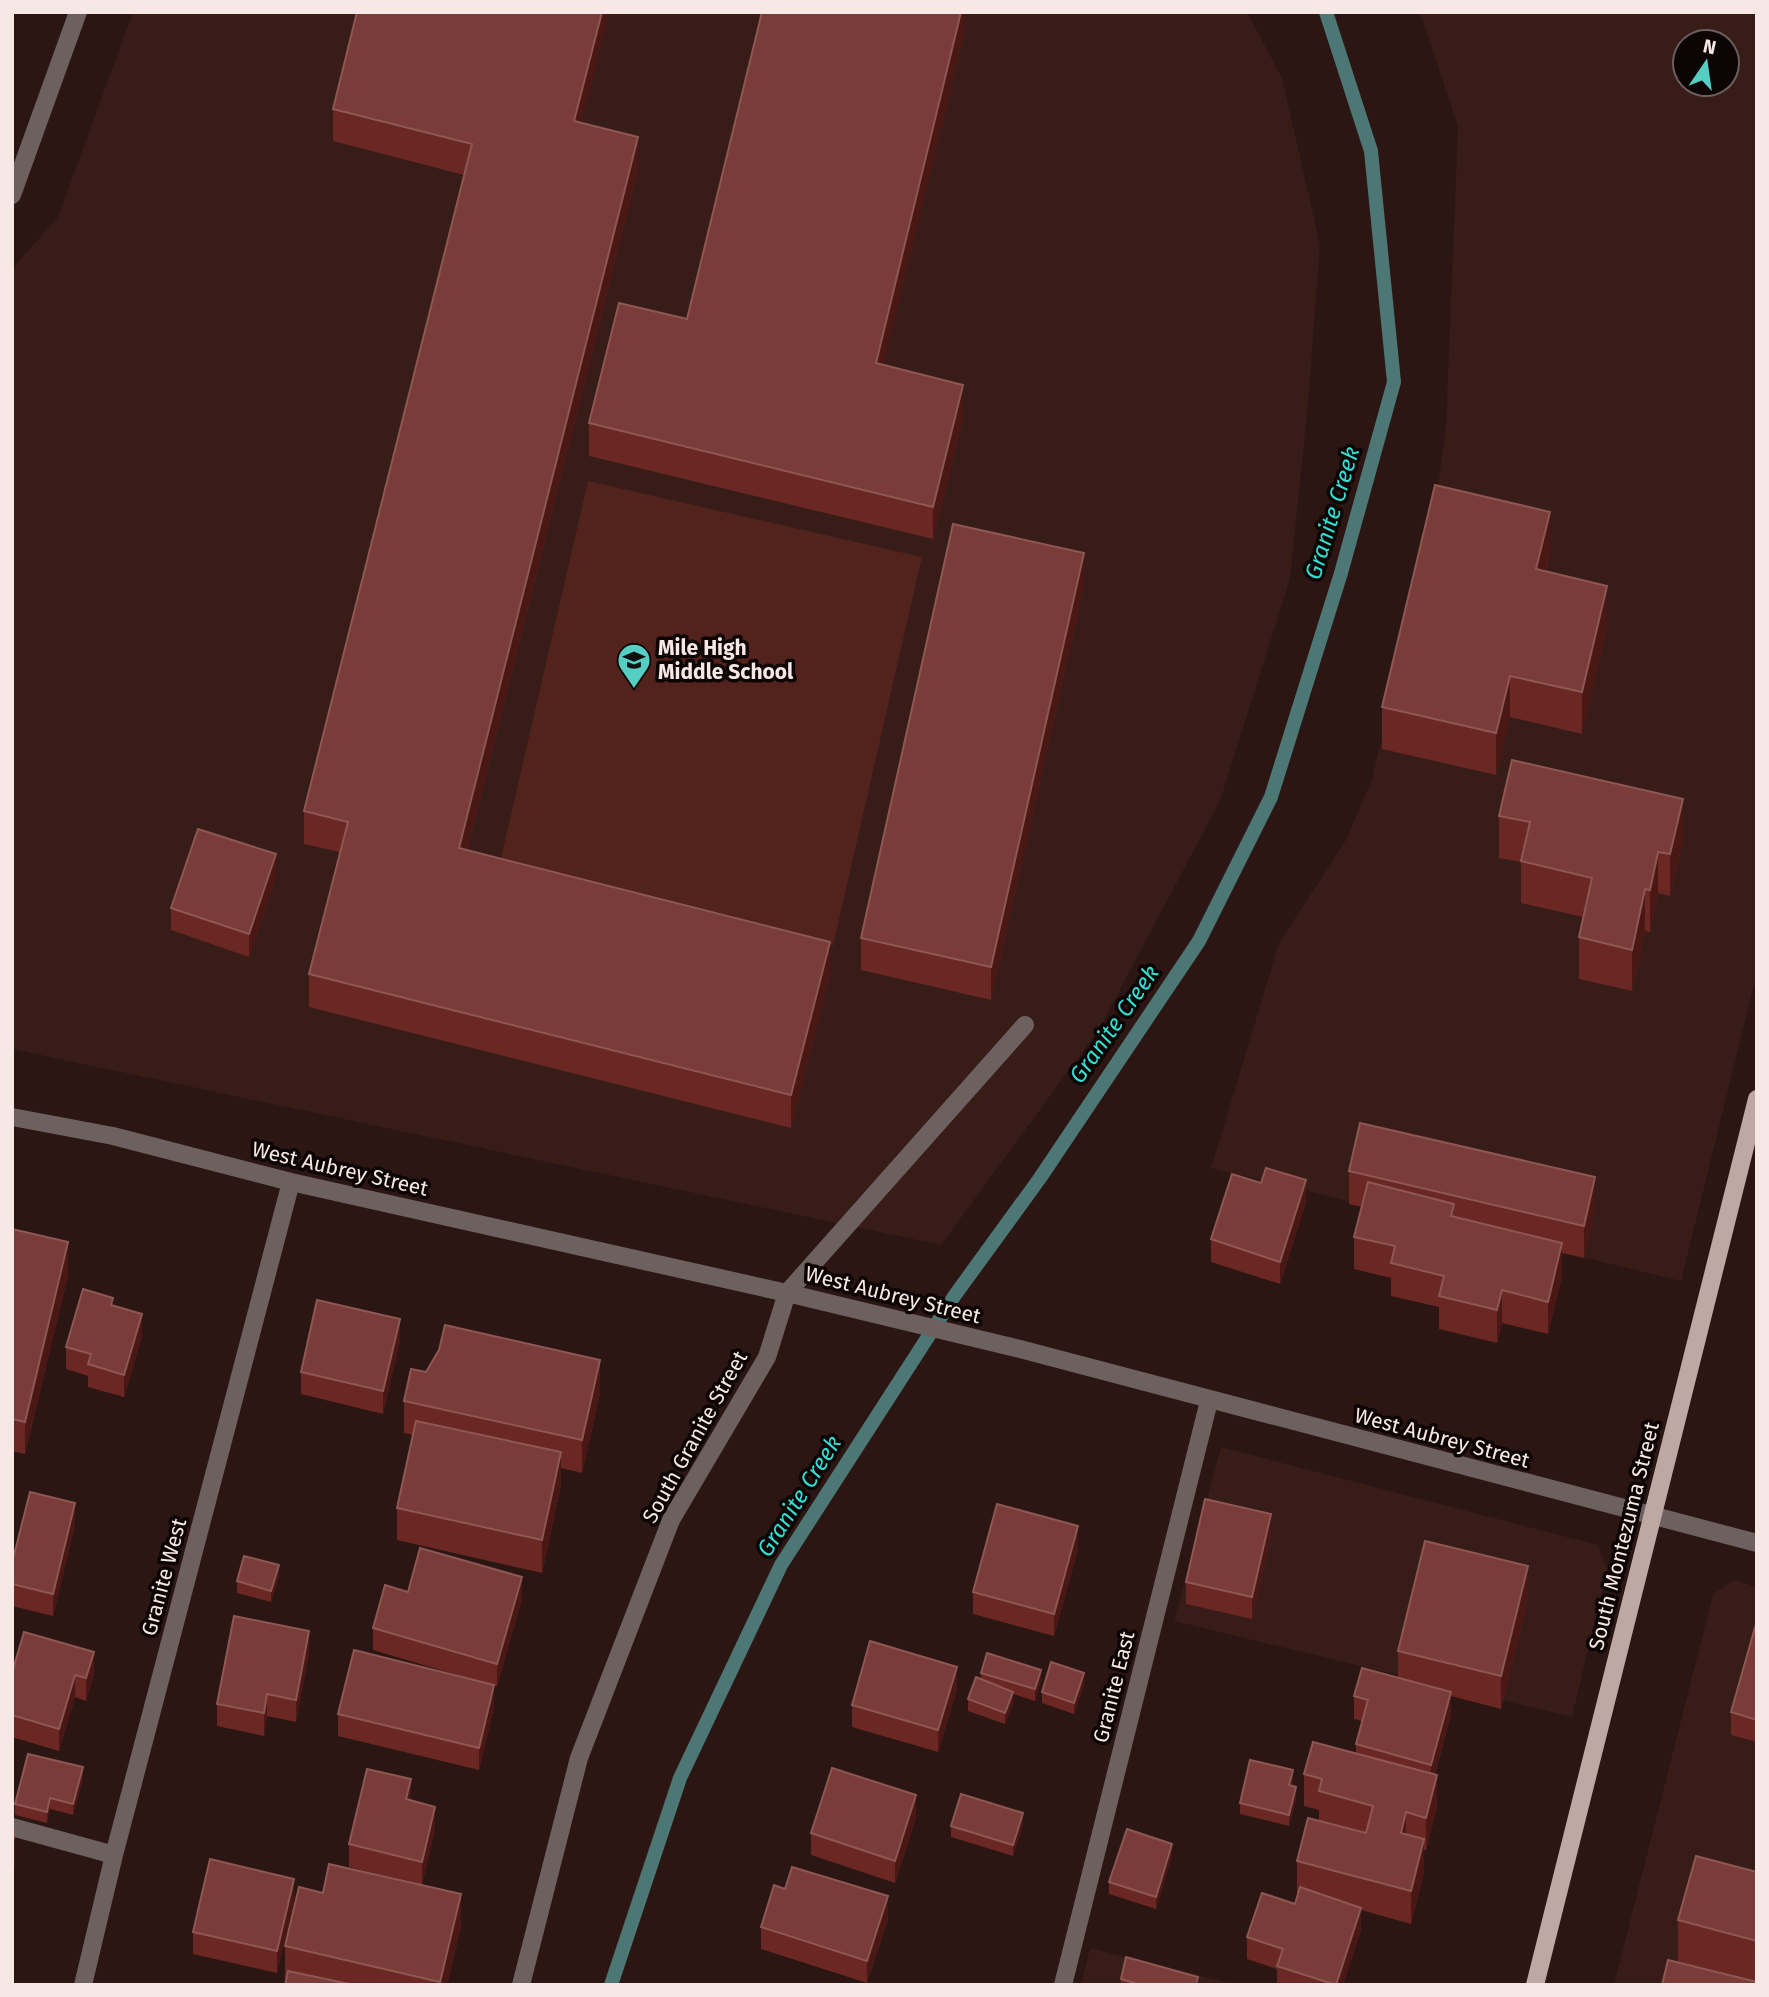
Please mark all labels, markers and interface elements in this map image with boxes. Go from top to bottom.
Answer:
north arrow [1671,28,1741,98]
text: N [1701,34,1718,60]
water label: Granite Creek [1299,443,1365,583]
place label: Mile High Middle School [658,635,794,685]
school or university icon: Mile High Middle School [615,641,653,690]
water label: Granite Creek [1063,960,1165,1088]
street label: West Aubrey Street [249,1136,431,1202]
street label: West Aubrey Street [803,1261,984,1329]
street label: South Granite Street [637,1346,753,1528]
street label: West Aubrey Street [1352,1402,1533,1474]
street label: South Montezuma Street [1583,1419,1665,1653]
water label: Granite Creek [751,1430,847,1562]
street label: Granite West [136,1515,192,1639]
street label: Granite East [1088,1628,1141,1746]

